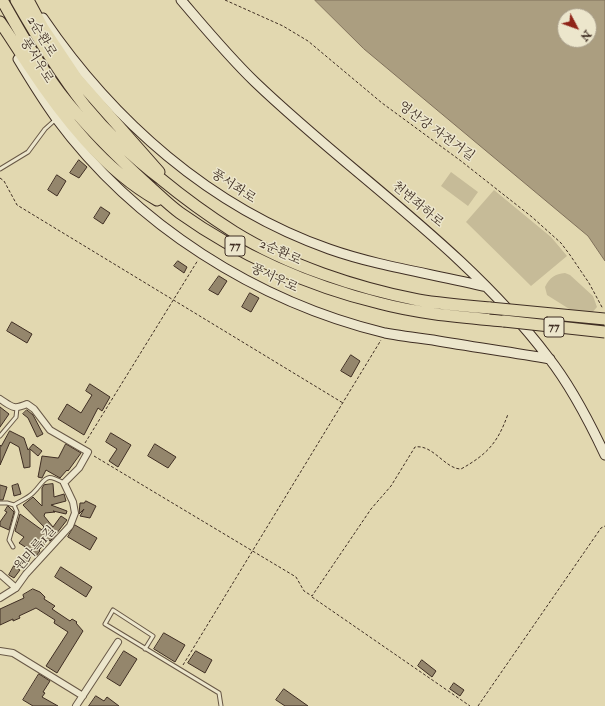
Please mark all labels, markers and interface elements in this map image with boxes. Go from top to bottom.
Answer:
north arrow [557,8,597,48]
street label: 2순환로 [23,14,59,60]
text: N [578,28,594,44]
street label: 풍서우로 [16,36,56,86]
street label: 영산강 자전거길 [395,99,477,165]
street label: 풍서좌로 [208,167,258,207]
street label: 천변좌하로 [388,179,446,231]
road number: 77 [225,236,245,256]
street label: 2순환로 [257,237,303,269]
street label: 풍서우로 [248,261,300,297]
road number: 77 [544,317,564,337]
street label: 원마륵1길 [12,523,60,575]

